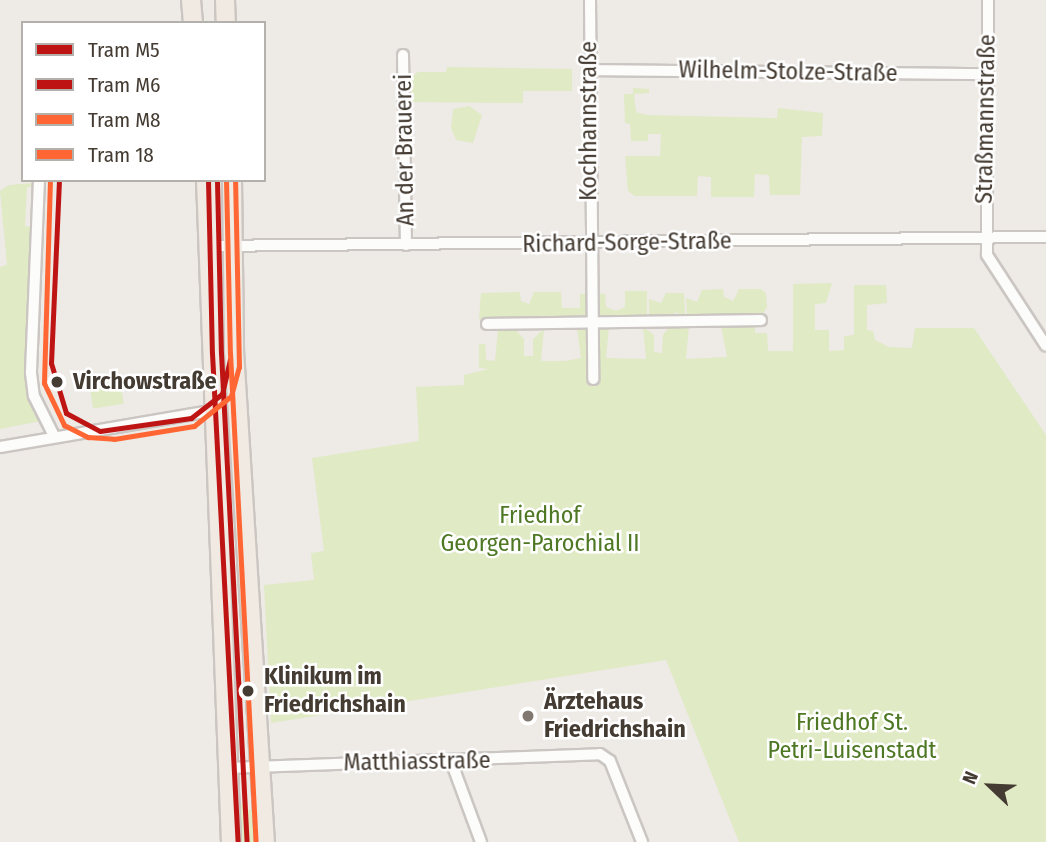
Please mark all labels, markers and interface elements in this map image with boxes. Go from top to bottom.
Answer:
legend [21,21,266,182]
street label: Straßmannstraße [970,34,1002,204]
text: Tram M5 [88,37,160,63]
street label: Kochhannstraße [575,41,603,201]
street label: Wilhelm-Stolze-Straße [678,56,898,88]
text: Tram M6 [88,72,161,98]
street label: An der Brauerei [389,74,421,226]
text: Tram M8 [88,107,161,133]
text: Tram 18 [88,142,154,168]
street label: Richard-Sorge-Straße [522,227,732,259]
place label: Virchowstraße [73,368,217,396]
marker: Virchowstraße [47,372,67,392]
park label: Friedhof Georgen-Parochial II [441,502,639,558]
place label: Klinikum im Friedrichshain [264,663,406,719]
marker: Klinikum im Friedrichshain [238,681,258,701]
place label: Ärztehaus Friedrichshain [544,688,686,744]
marker: Ärztehaus Friedrichshain [518,706,538,726]
park label: Friedhof St. Petri-Luisenstadt [768,709,936,765]
street label: Matthiasstraße [343,746,491,778]
north arrow [955,751,1025,821]
text: N [957,768,983,787]

